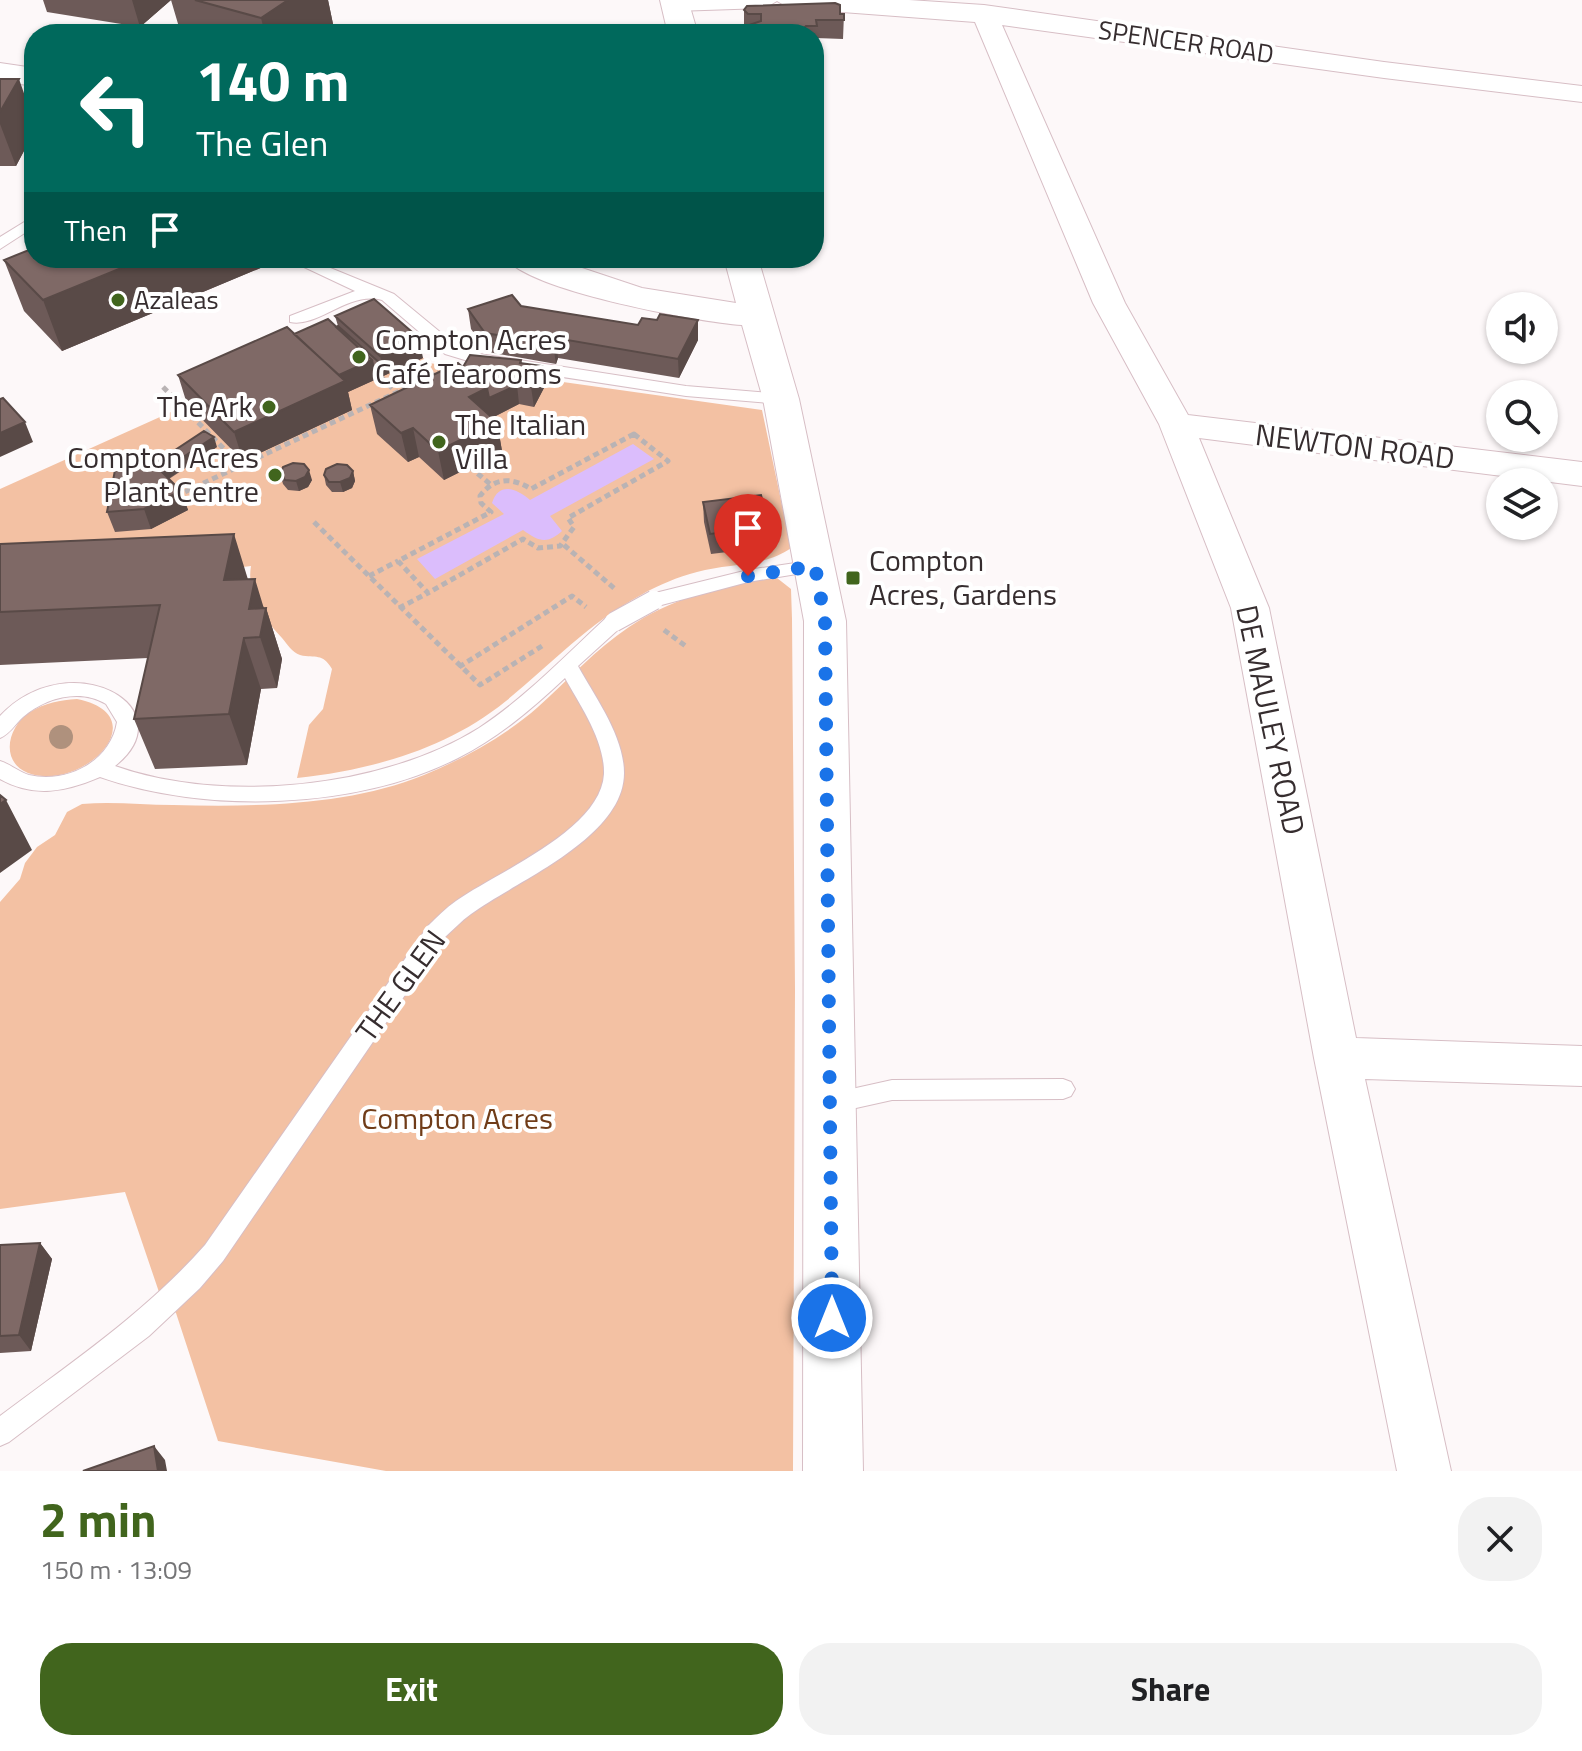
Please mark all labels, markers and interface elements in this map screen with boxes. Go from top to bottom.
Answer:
street label: SPENCER ROAD [1096,10,1276,73]
text: 140 m [196,38,349,123]
icon: left [64,56,168,160]
text: The Glen [196,115,328,170]
text: Then [64,207,127,253]
icon: arrive [143,208,187,252]
place label: Azaleas [134,280,219,319]
marker: Azaleas [109,291,127,309]
map controls [1486,292,1558,540]
button: sound [1486,292,1558,364]
place label: Compton Acres Café Tearooms [375,316,567,396]
marker: Compton Acres Café Tearooms [350,348,368,366]
button: search [1486,380,1558,452]
place label: The Ark [157,383,253,429]
marker: The Ark [260,398,278,416]
place label: The Italian Villa [455,401,586,481]
street label: NEWTON ROAD [1253,411,1457,481]
marker: The Italian Villa [430,433,448,451]
place label: Compton Acres Plant Centre [67,434,259,514]
marker: Compton Acres Plant Centre [266,466,284,484]
button: layers [1486,468,1558,540]
pin [714,494,782,576]
icon: arrive [726,506,770,550]
place label: Compton Acres, Gardens [869,537,1057,617]
marker: Compton Acres, Gardens [844,569,862,587]
street label: DE MAULEY ROAD [1224,601,1318,839]
street label: THE GLEN [344,920,457,1051]
park label: Compton Acres [361,1095,553,1141]
position arrow [790,1276,874,1360]
text: 2 min [40,1483,157,1556]
button: close [1458,1497,1542,1581]
text: 150 m · 13:09 [40,1550,192,1589]
button: Exit [40,1643,783,1735]
button: Share [799,1643,1542,1735]

